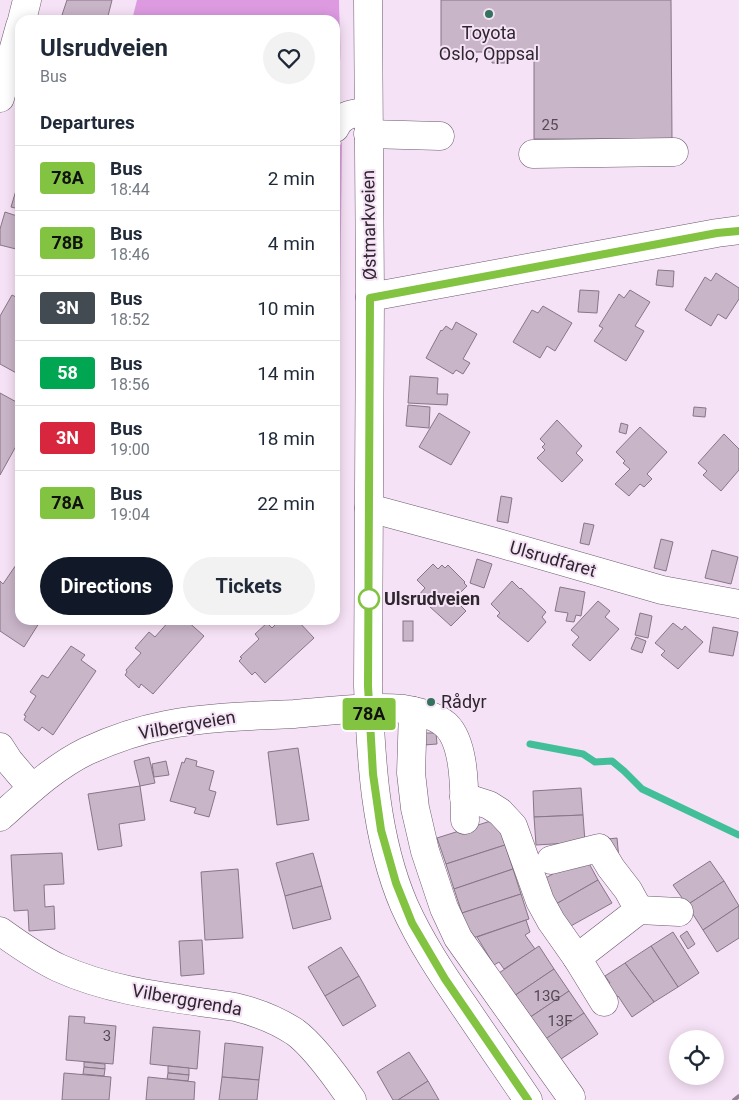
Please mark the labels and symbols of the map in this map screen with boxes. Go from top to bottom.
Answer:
marker: Toyota Oslo, Oppsal [483,8,495,20]
place label: Toyota Oslo, Oppsal [439,22,539,64]
house number: 25 [542,116,558,134]
street label: Østmarkveien [357,170,380,280]
street label: Ulsrudfaret [507,536,599,581]
marker: Ulsrudveien [358,588,380,610]
place label: Ulsrudveien [384,588,480,609]
place label: Rådyr [441,691,487,712]
marker: Rådyr [425,696,437,708]
line badge: 78A [340,698,398,730]
street label: Vilbergveien [137,706,237,743]
street label: Vilberggrenda [130,979,244,1020]
house number: 13G [533,987,561,1005]
house number: 13F [547,1012,573,1030]
house number: 3 [103,1027,111,1045]

